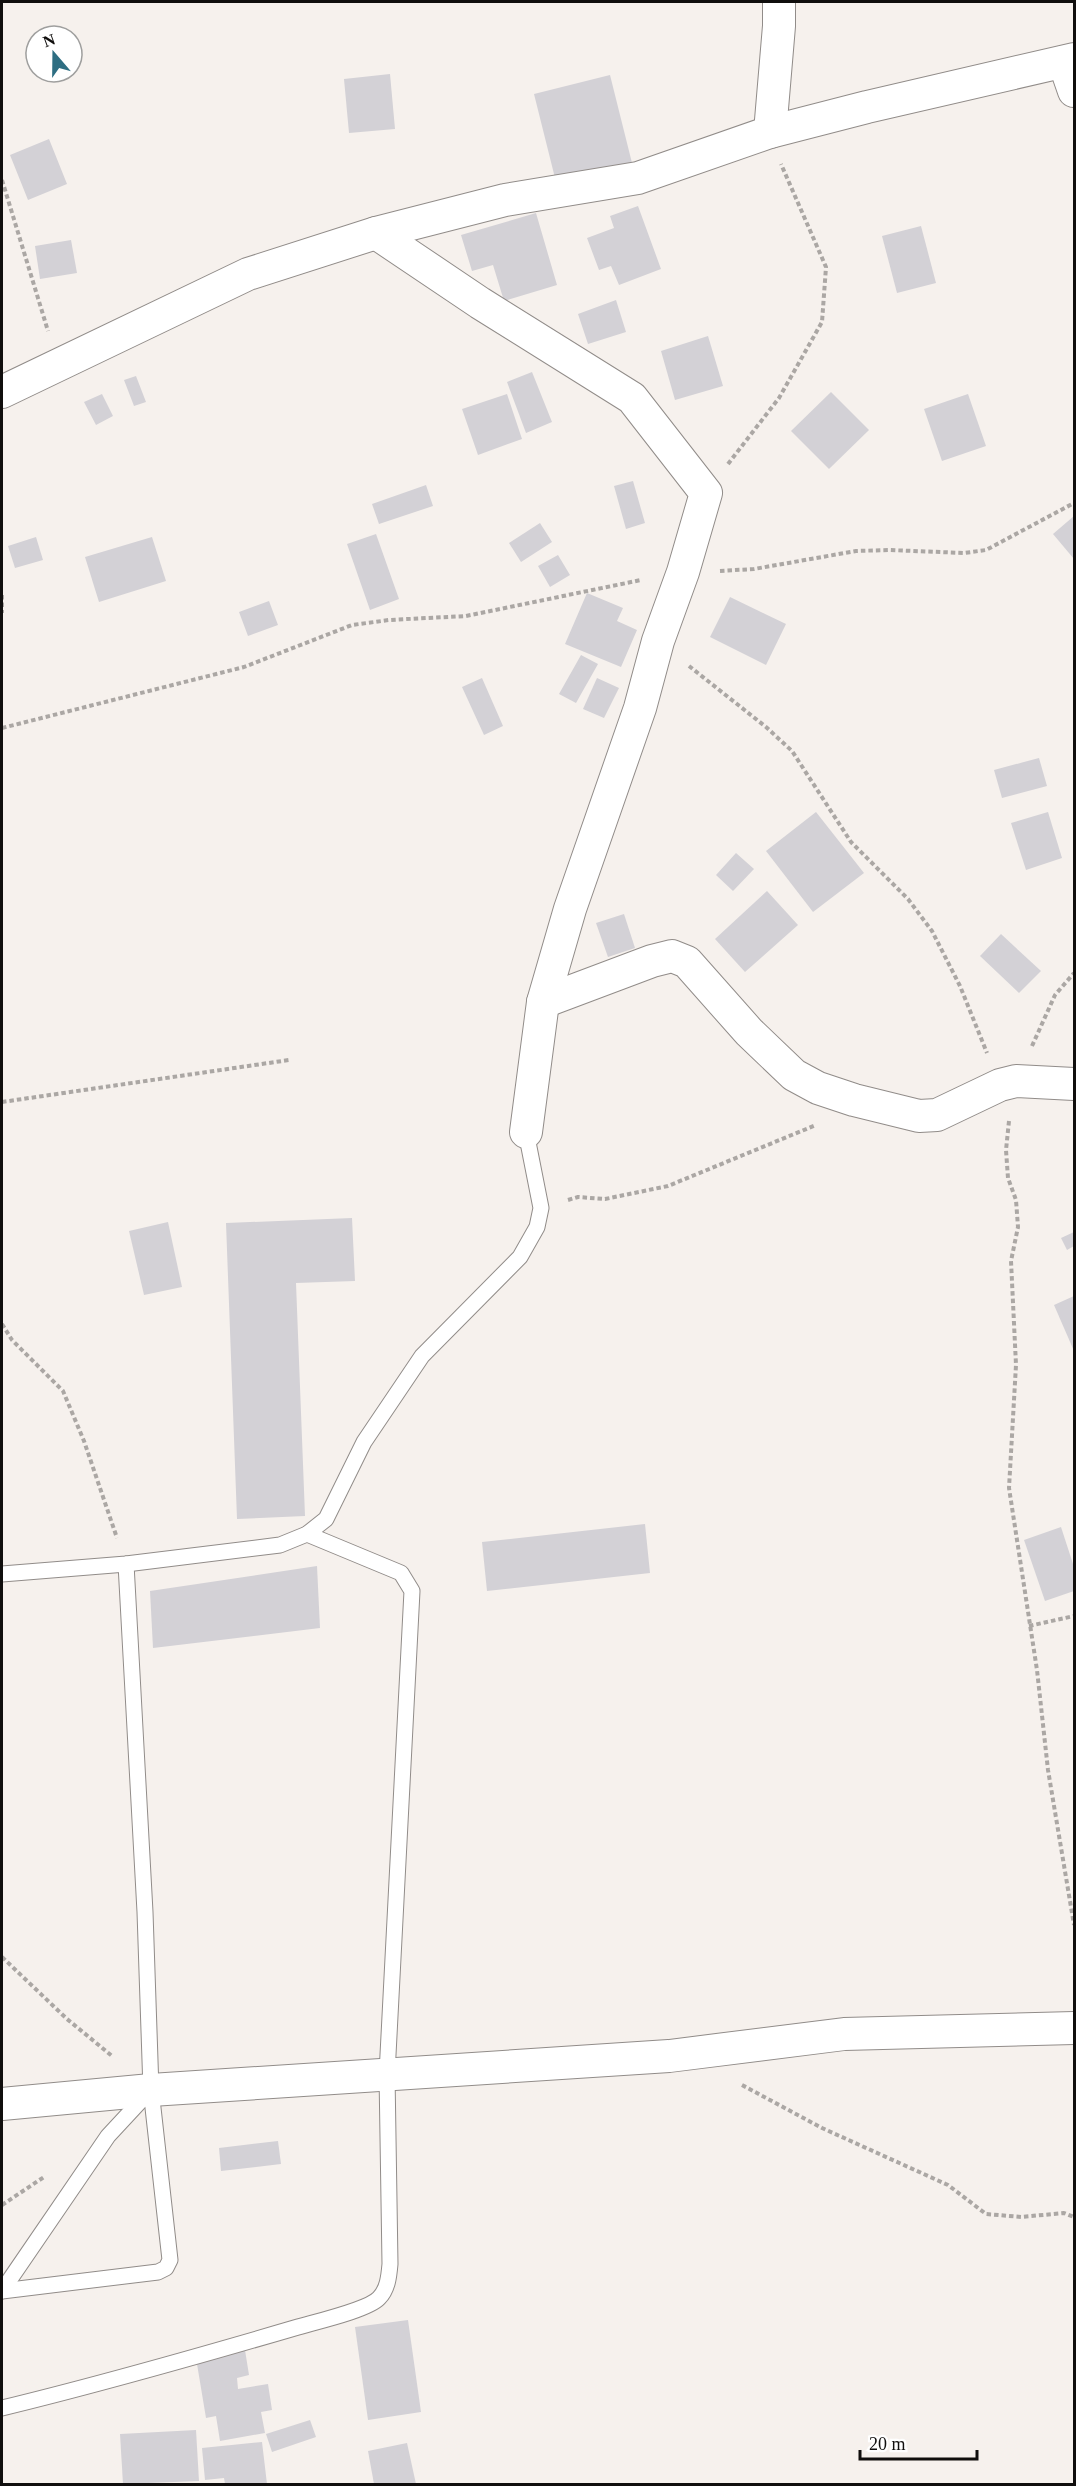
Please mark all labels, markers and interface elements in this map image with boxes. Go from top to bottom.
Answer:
north arrow [24,24,84,84]
text: N [41,30,58,50]
scale bar [860,2423,977,2461]
text: 20 m [869,2434,906,2454]

